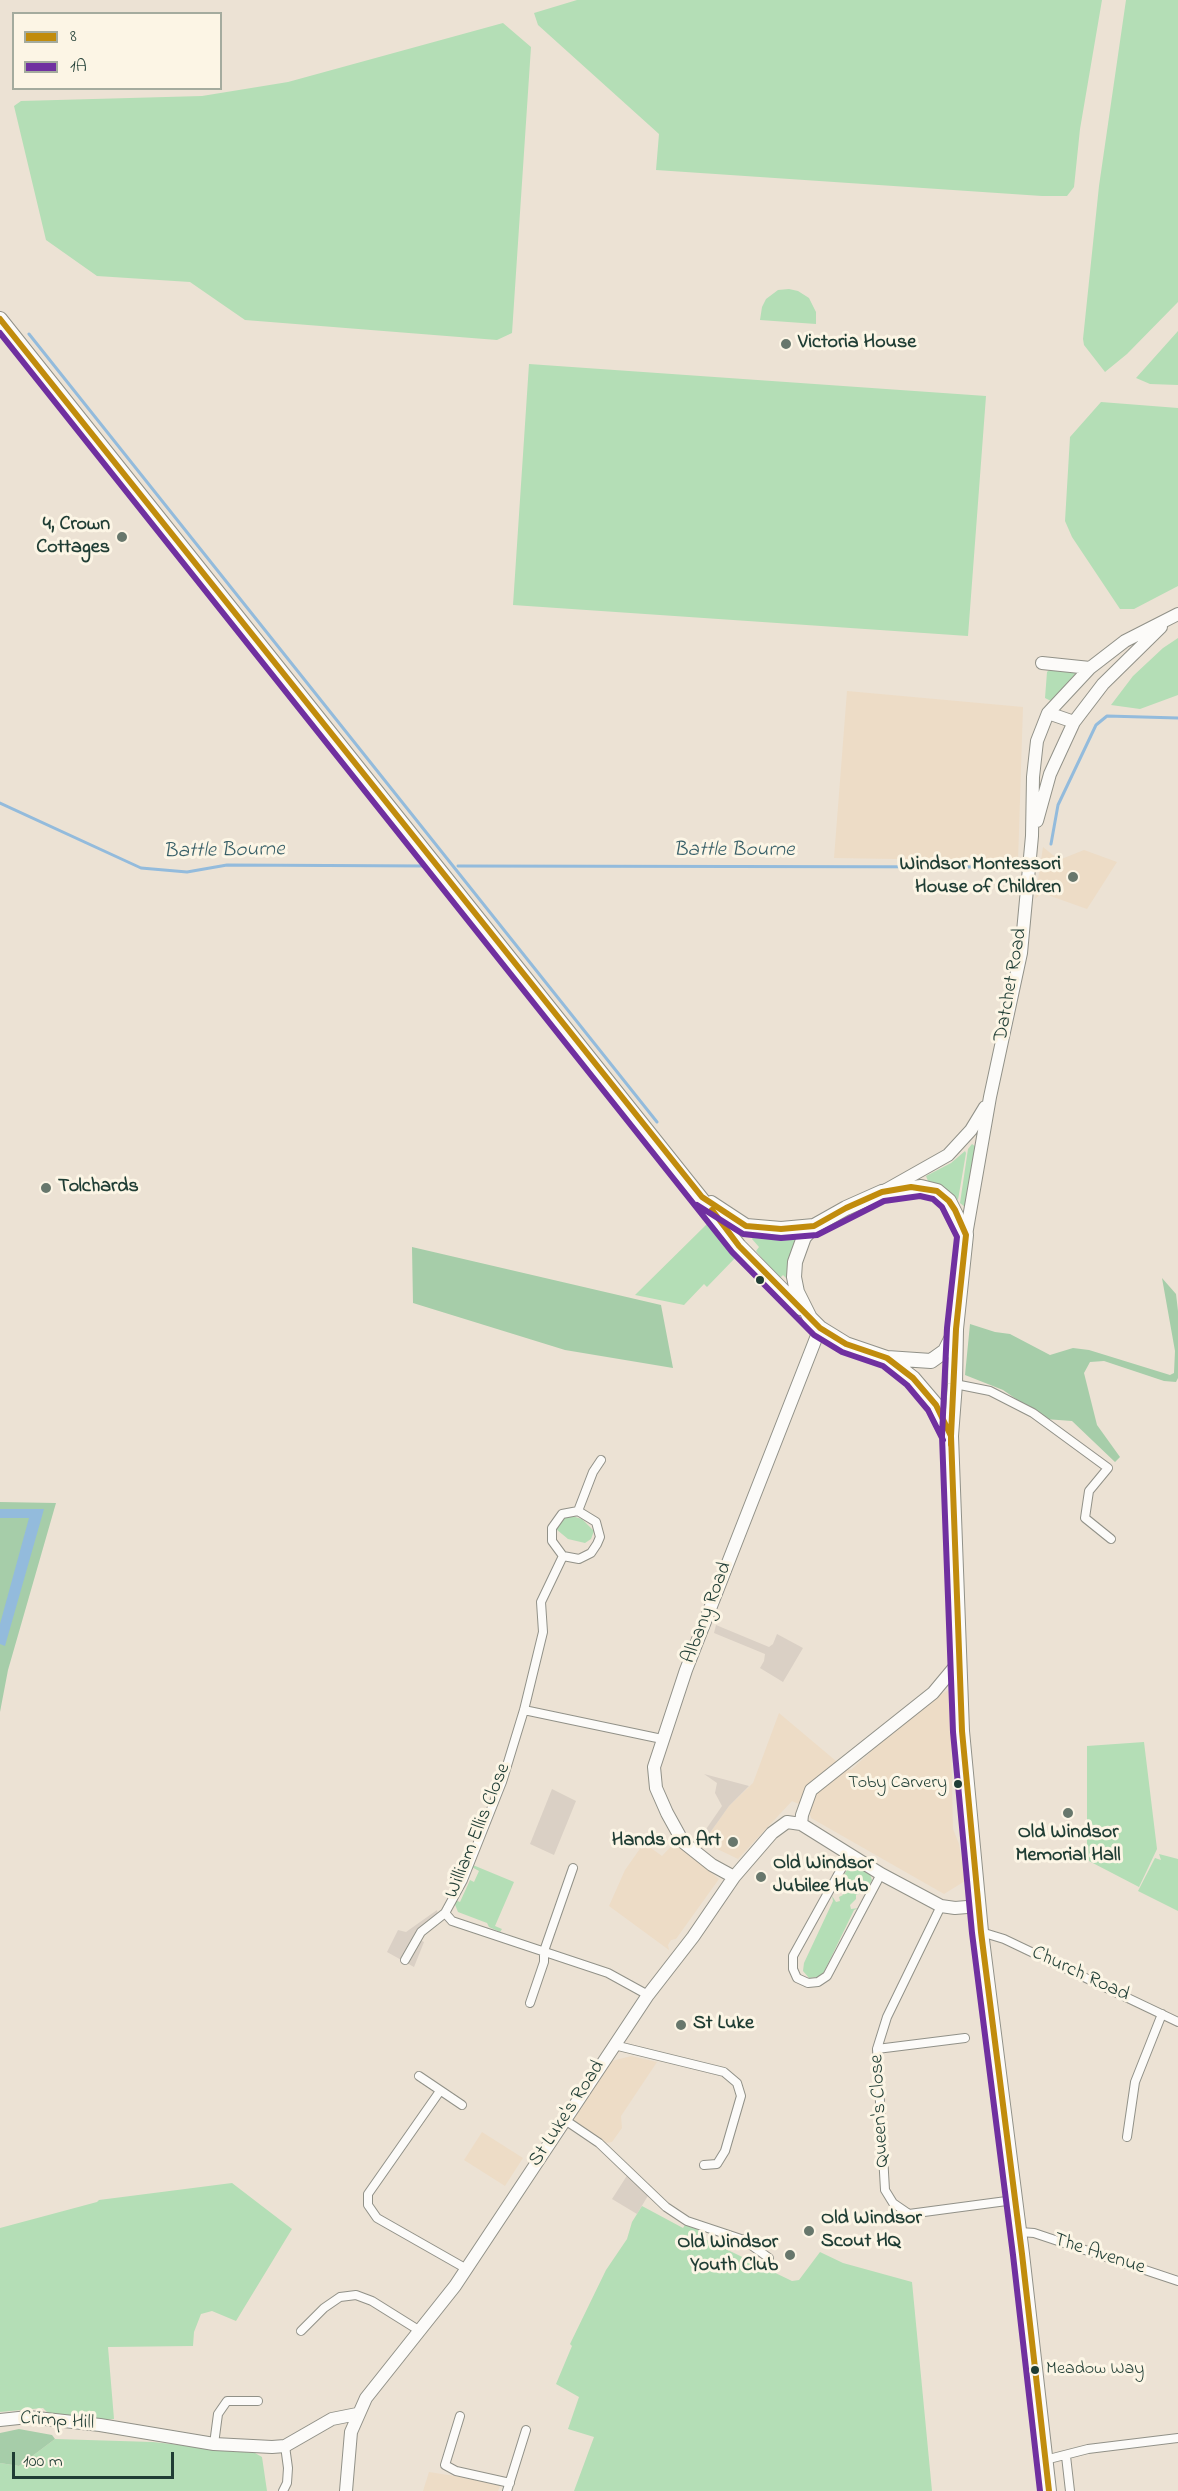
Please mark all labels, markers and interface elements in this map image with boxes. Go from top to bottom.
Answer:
legend [12,12,222,90]
text: 8 [70,24,77,50]
text: 1A [70,54,87,80]
place label: Victoria House [798,332,916,356]
marker: Victoria House [779,337,793,351]
place label: 4, Crown Cottages [36,514,110,561]
marker: 4, Crown Cottages [115,530,129,544]
water label: Battle Bourne [163,838,285,866]
water label: Battle Bourne [673,839,795,865]
place label: Windsor Montessori House of Children [899,854,1061,901]
marker: Windsor Montessori House of Children [1066,870,1080,884]
street label: Datchet Road [990,926,1034,1044]
place label: Tolchards [58,1176,139,1200]
marker: Tolchards [39,1181,53,1195]
unlabelled marker [754,1274,766,1286]
street label: Albany Road [678,1559,738,1667]
street label: William Ellis Close [441,1760,517,1902]
place label: Toby Carvery [848,1773,947,1795]
marker: Toby Carvery [952,1778,964,1790]
marker: Old Windsor Memorial Hall [1061,1806,1075,1820]
place label: Old Windsor Memorial Hall [1015,1822,1121,1869]
place label: Hands on Art [612,1830,721,1854]
marker: Hands on Art [726,1835,740,1849]
place label: Old Windsor Jubilee Hub [773,1853,874,1900]
marker: Old Windsor Jubilee Hub [754,1870,768,1884]
street label: Church Road [1027,1942,1133,2008]
place label: St Luke [693,2013,754,2037]
marker: St Luke [674,2018,688,2032]
street label: Queen's Close [866,2054,896,2168]
street label: St Luke's Road [525,2056,611,2172]
place label: Old Windsor Scout HQ [821,2208,922,2255]
marker: Old Windsor Scout HQ [802,2224,816,2238]
street label: The Avenue [1050,2229,1148,2281]
place label: Old Windsor Youth Club [677,2232,778,2279]
marker: Old Windsor Youth Club [783,2248,797,2262]
place label: Meadow Way [1046,2359,1144,2381]
marker: Meadow Way [1029,2364,1041,2376]
street label: Crimp Hill [19,2407,95,2437]
scale bar [15,2440,177,2478]
text: 100 m [23,2449,63,2475]

